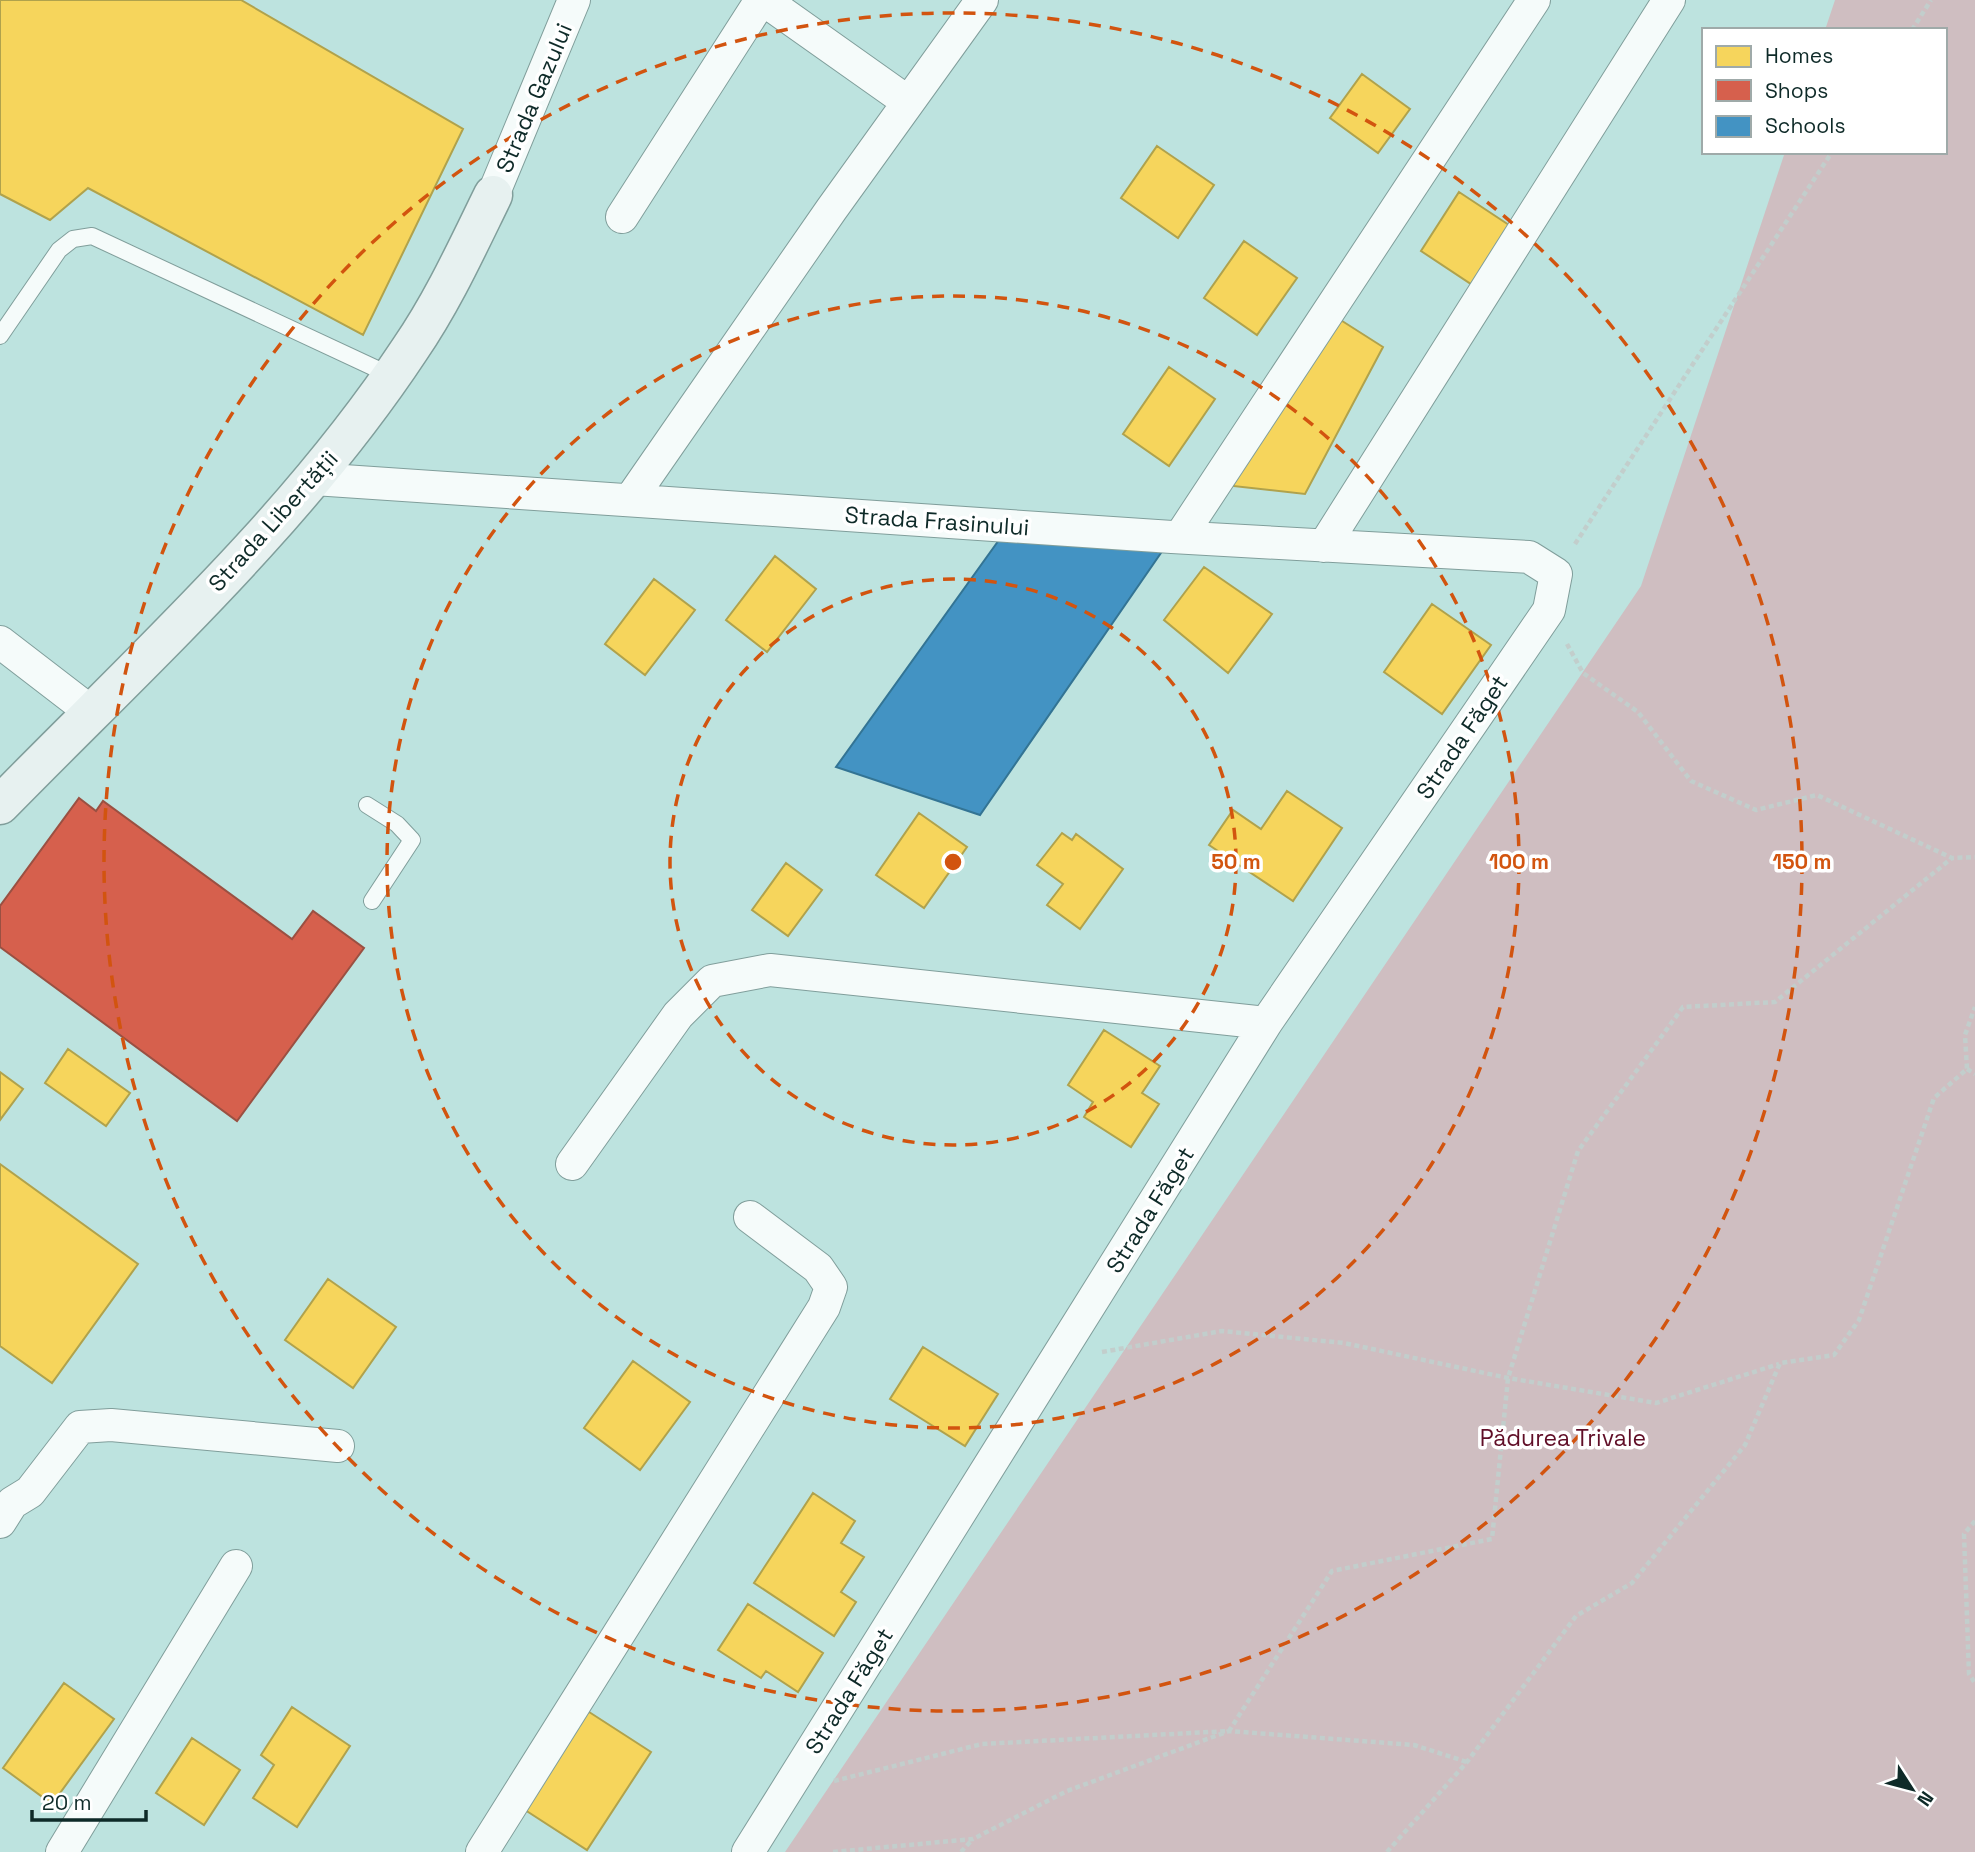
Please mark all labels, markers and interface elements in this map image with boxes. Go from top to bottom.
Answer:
street label: Strada Gazului [489,19,579,177]
legend [1702,28,1947,154]
text: Homes [1765,42,1833,69]
text: Shops [1765,77,1828,104]
text: Schools [1765,112,1845,139]
street label: Strada Libertății [202,444,344,598]
street label: Strada Frasinului [844,500,1030,542]
street label: Strada Făget [1409,669,1515,805]
text: 50 m [1211,848,1261,875]
text: 100 m [1489,848,1549,875]
text: 150 m [1773,848,1831,875]
centre of rings [941,850,965,874]
street label: Strada Făget [1099,1141,1201,1279]
park label: Pădurea Trivale [1480,1423,1646,1453]
street label: Strada Făget [798,1622,900,1760]
north arrow [1877,1754,1947,1824]
scale bar [32,1778,145,1822]
text: N [1911,1786,1939,1811]
text: 20 m [42,1789,92,1816]

